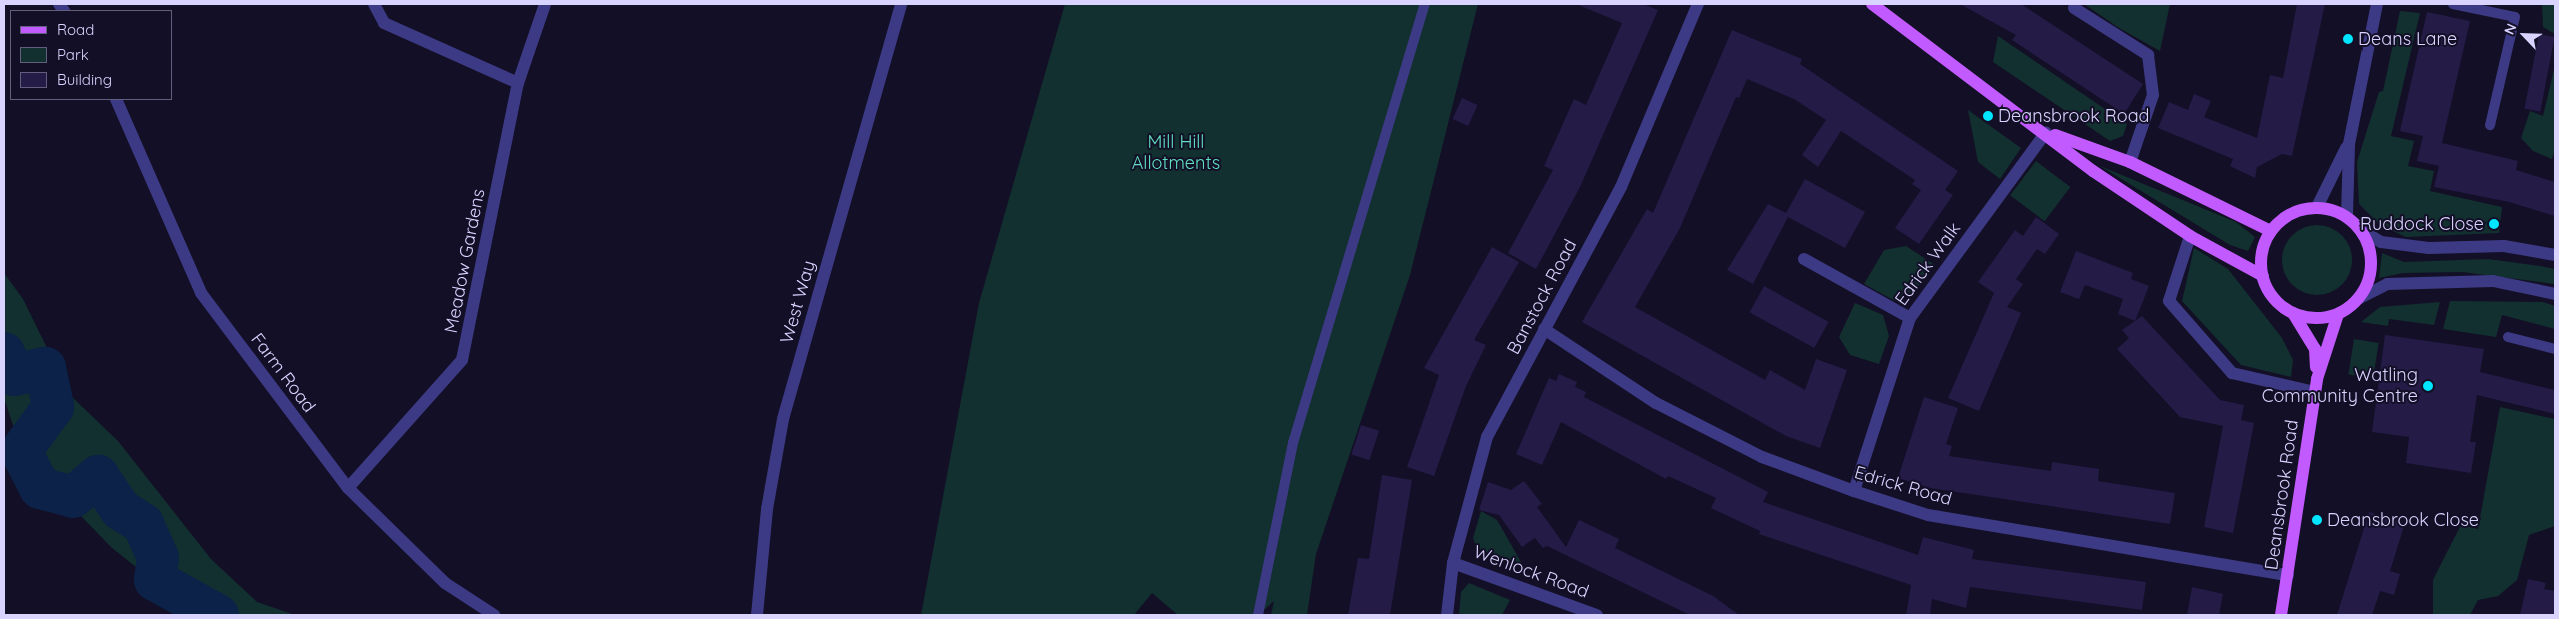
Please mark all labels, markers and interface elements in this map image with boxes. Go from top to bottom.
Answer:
legend [10,10,172,100]
north arrow [2499,10,2549,60]
text: Road [57,20,94,39]
text: N [2500,21,2521,37]
place label: Deans Lane [2358,28,2457,50]
marker: Deans Lane [2342,33,2354,45]
text: Park [57,45,89,64]
text: Building [57,70,112,89]
place label: Deansbrook Road [1998,105,2149,127]
marker: Deansbrook Road [1982,110,1994,122]
park label: Mill Hill Allotments [1132,132,1220,174]
street label: Meadow Gardens [440,187,490,335]
place label: Ruddock Close [2360,213,2484,235]
street label: Edrick Walk [1891,218,1965,310]
marker: Ruddock Close [2488,218,2500,230]
street label: Banstock Road [1503,236,1581,358]
street label: West Way [776,258,820,346]
street label: Farm Road [246,329,320,417]
place label: Watling Community Centre [2262,365,2418,408]
marker: Watling Community Centre [2422,380,2434,392]
street label: Deansbrook Road [2261,418,2303,572]
street label: Edrick Road [1852,462,1954,510]
place label: Deansbrook Close [2327,509,2479,531]
marker: Deansbrook Close [2311,514,2323,526]
street label: Wenlock Road [1470,541,1592,603]

